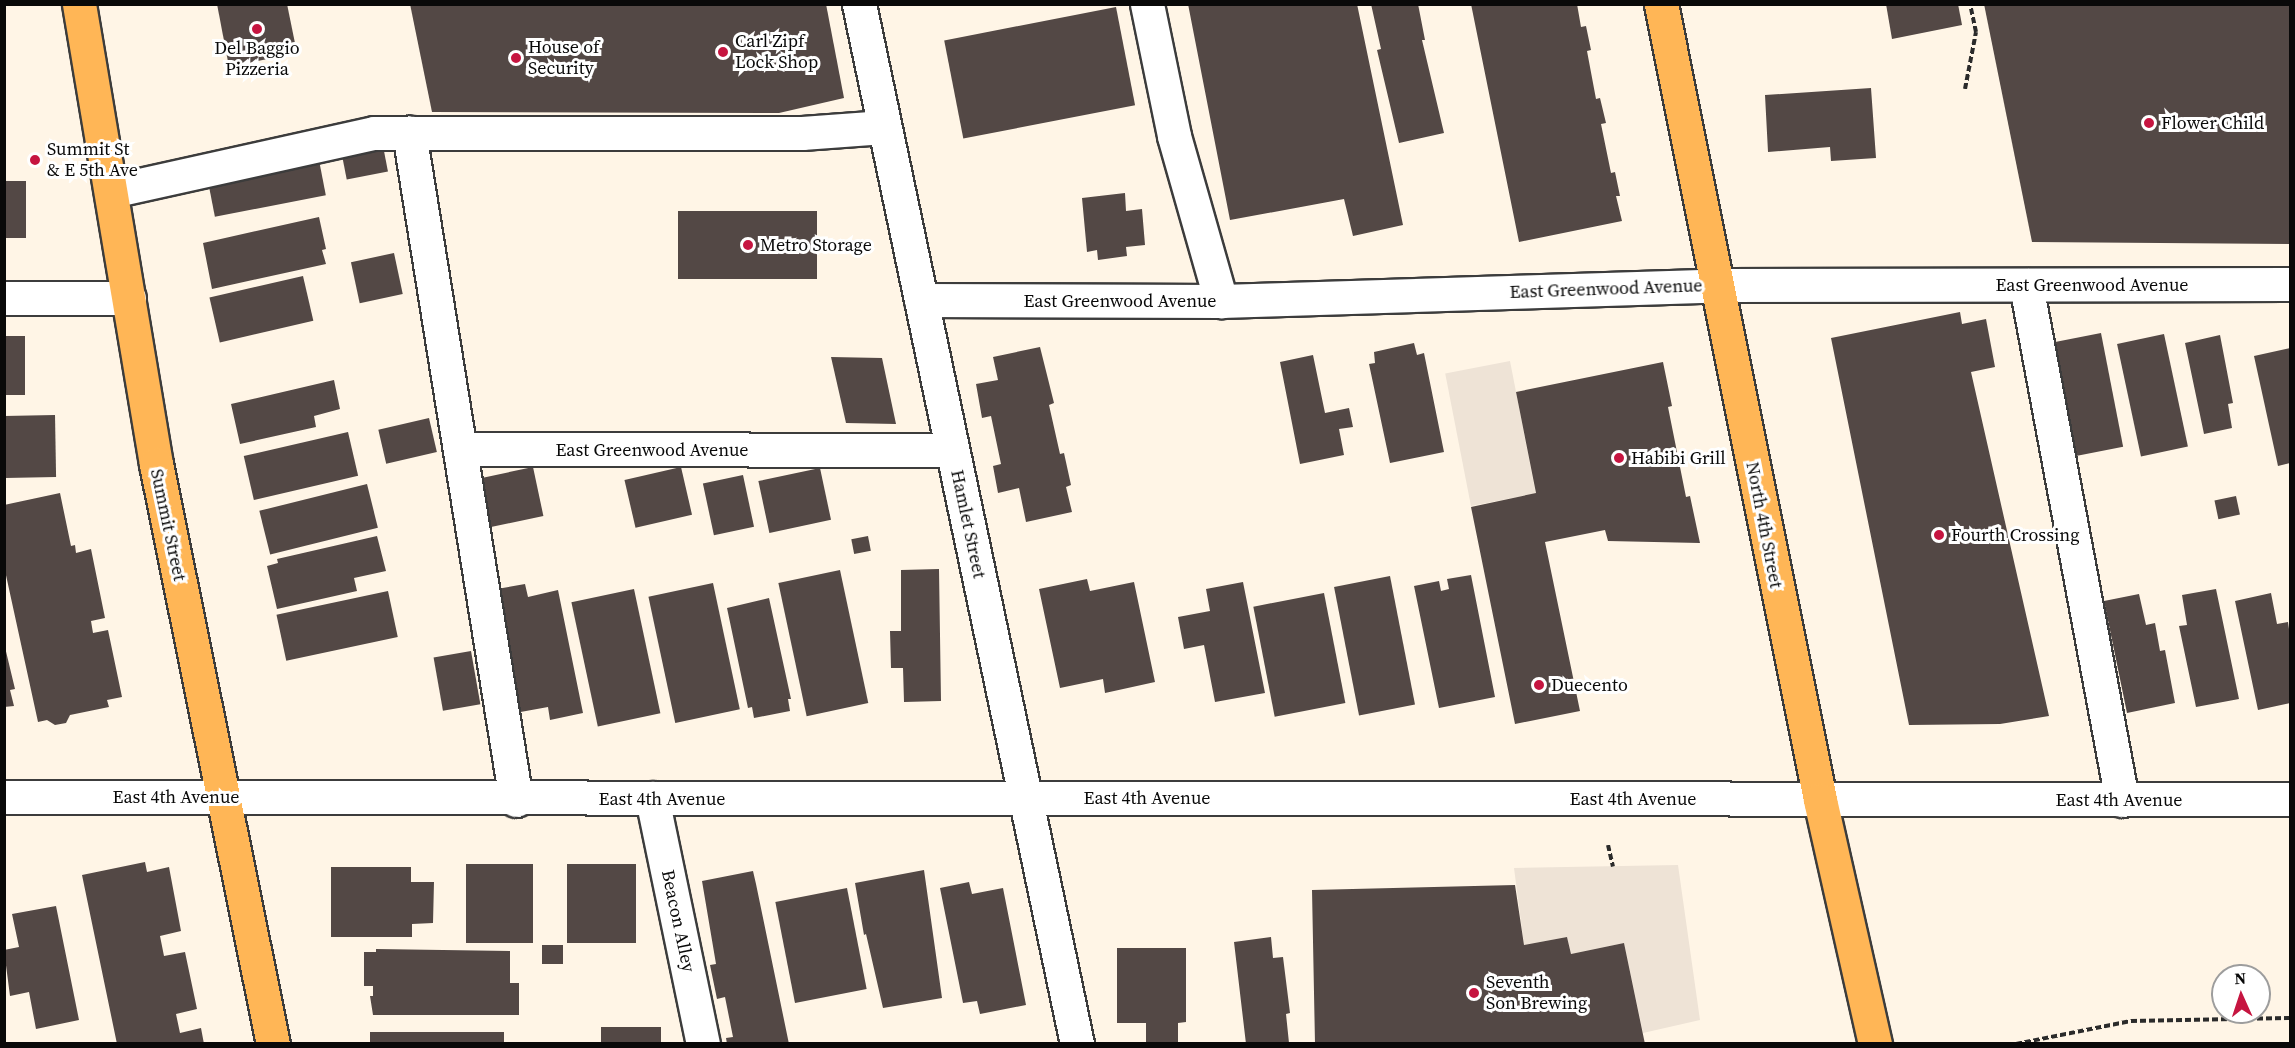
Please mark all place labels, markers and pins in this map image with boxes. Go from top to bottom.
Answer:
marker: Del Baggio Pizzeria [250,22,264,36]
place label: Carl Zipf Lock Shop [735,31,818,74]
place label: House of Security [528,37,599,80]
place label: Del Baggio Pizzeria [214,38,300,80]
marker: Carl Zipf Lock Shop [716,45,730,59]
marker: House of Security [509,51,523,65]
place label: Flower Child [2161,112,2264,134]
marker: Flower Child [2142,116,2156,130]
place label: Summit St & E 5th Ave [47,139,138,182]
marker: Summit St & E 5th Ave [28,153,42,167]
place label: Metro Storage [760,234,872,256]
marker: Metro Storage [741,238,755,252]
place label: Habibi Grill [1631,447,1726,469]
marker: Habibi Grill [1612,451,1626,465]
place label: Fourth Crossing [1951,524,2080,546]
marker: Fourth Crossing [1932,528,1946,542]
place label: Duecento [1551,674,1628,696]
marker: Duecento [1532,678,1546,692]
place label: Seventh Son Brewing [1486,972,1587,1014]
marker: Seventh Son Brewing [1467,986,1481,1000]

